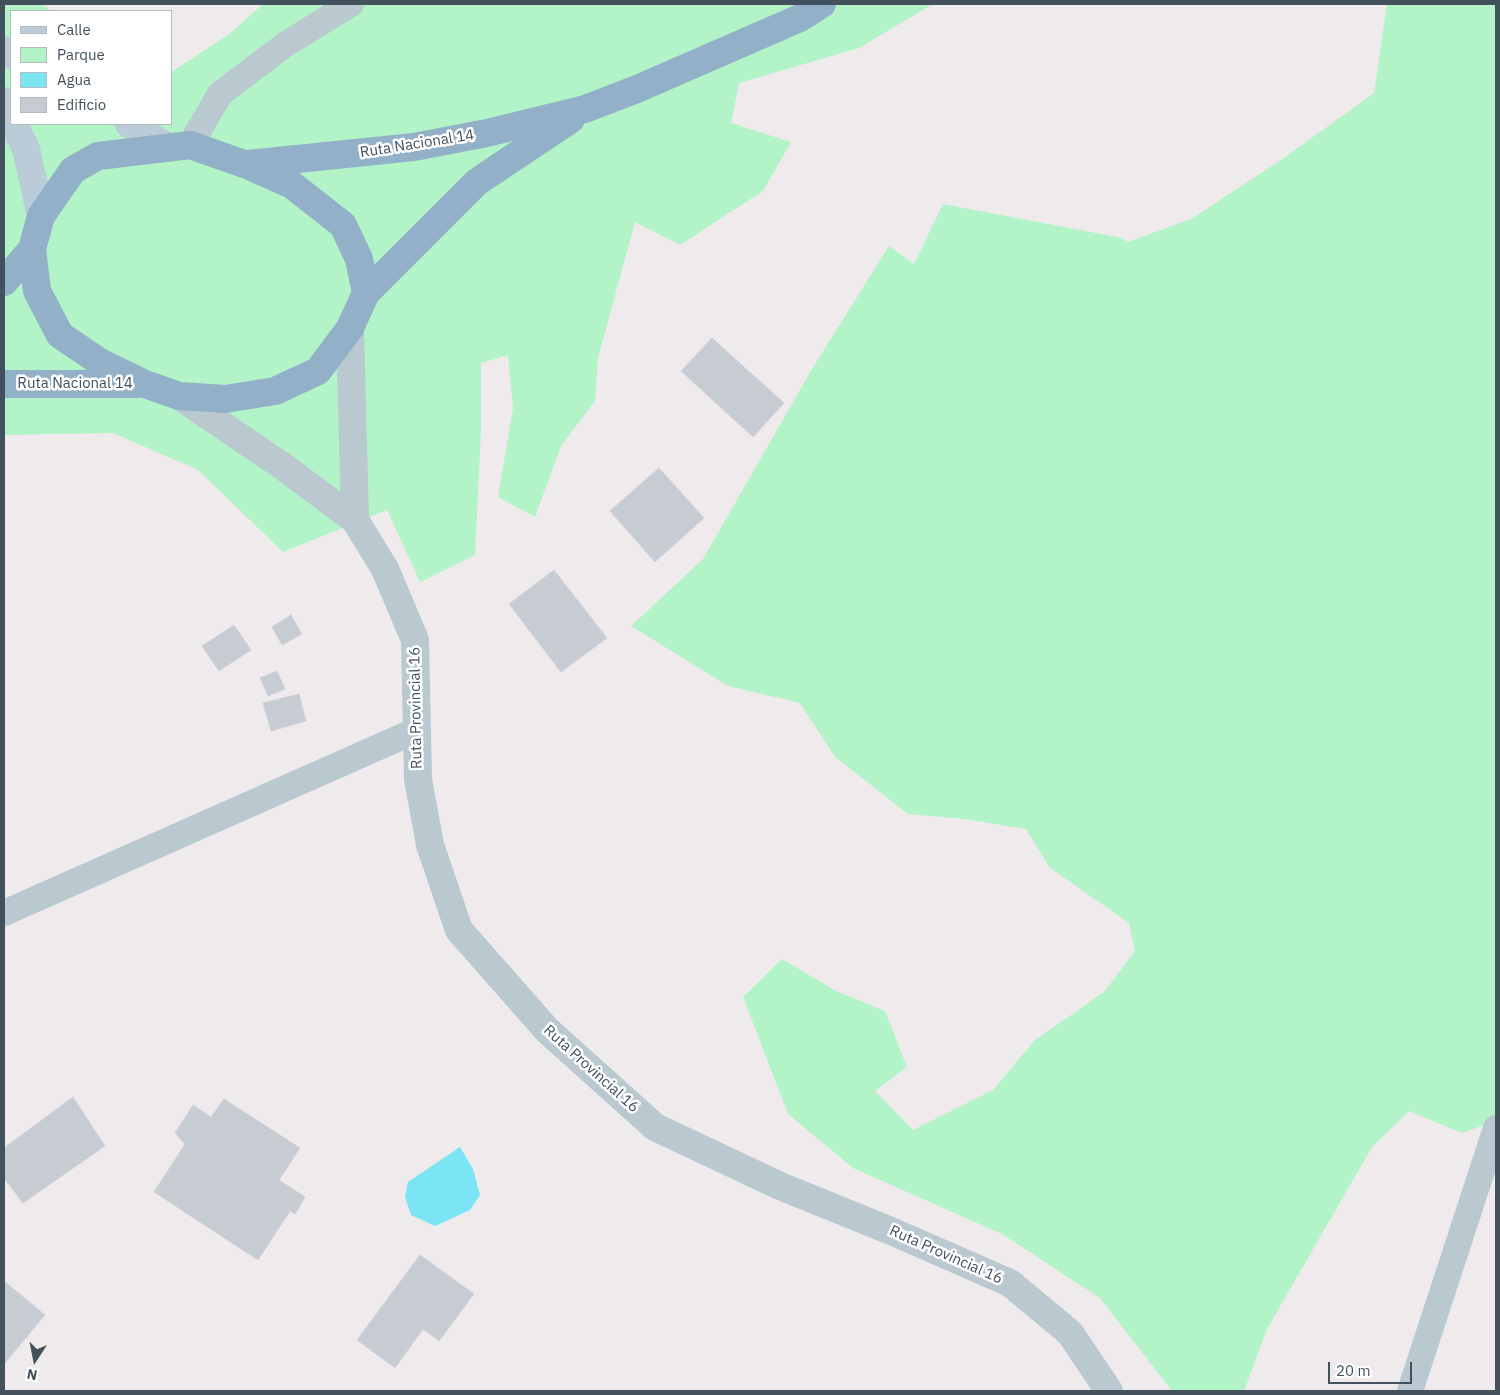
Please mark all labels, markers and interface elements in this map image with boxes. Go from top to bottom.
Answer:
legend [10,10,172,125]
text: Calle [57,20,91,39]
text: Parque [57,45,105,64]
text: Agua [57,70,91,89]
text: Edificio [57,95,106,114]
street label: Ruta Nacional 14 [359,126,475,162]
street label: Ruta Nacional 14 [17,375,133,393]
street label: Ruta Provincial 16 [406,647,426,769]
street label: Ruta Provincial 16 [540,1021,642,1117]
street label: Ruta Provincial 16 [887,1222,1005,1288]
north arrow [10,1335,60,1385]
scale bar [1330,1352,1414,1384]
text: 20 m [1336,1361,1371,1380]
text: N [25,1365,39,1385]

